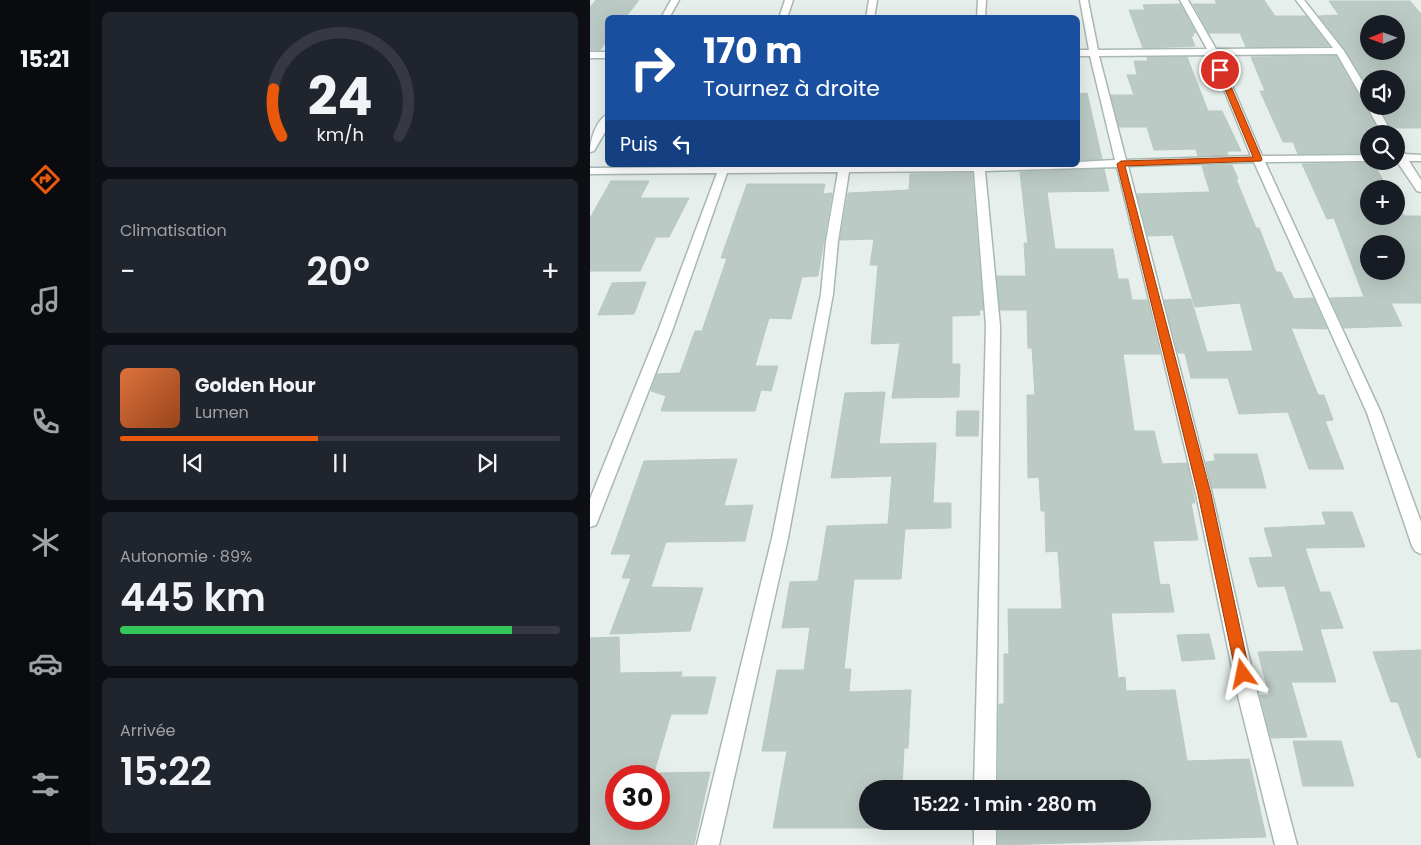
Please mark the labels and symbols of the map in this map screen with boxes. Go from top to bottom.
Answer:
north arrow [1360,15,1405,60]
pin [1199,49,1241,91]
position arrow [1216,647,1268,699]
speed limit sign: 30 [605,765,670,830]

